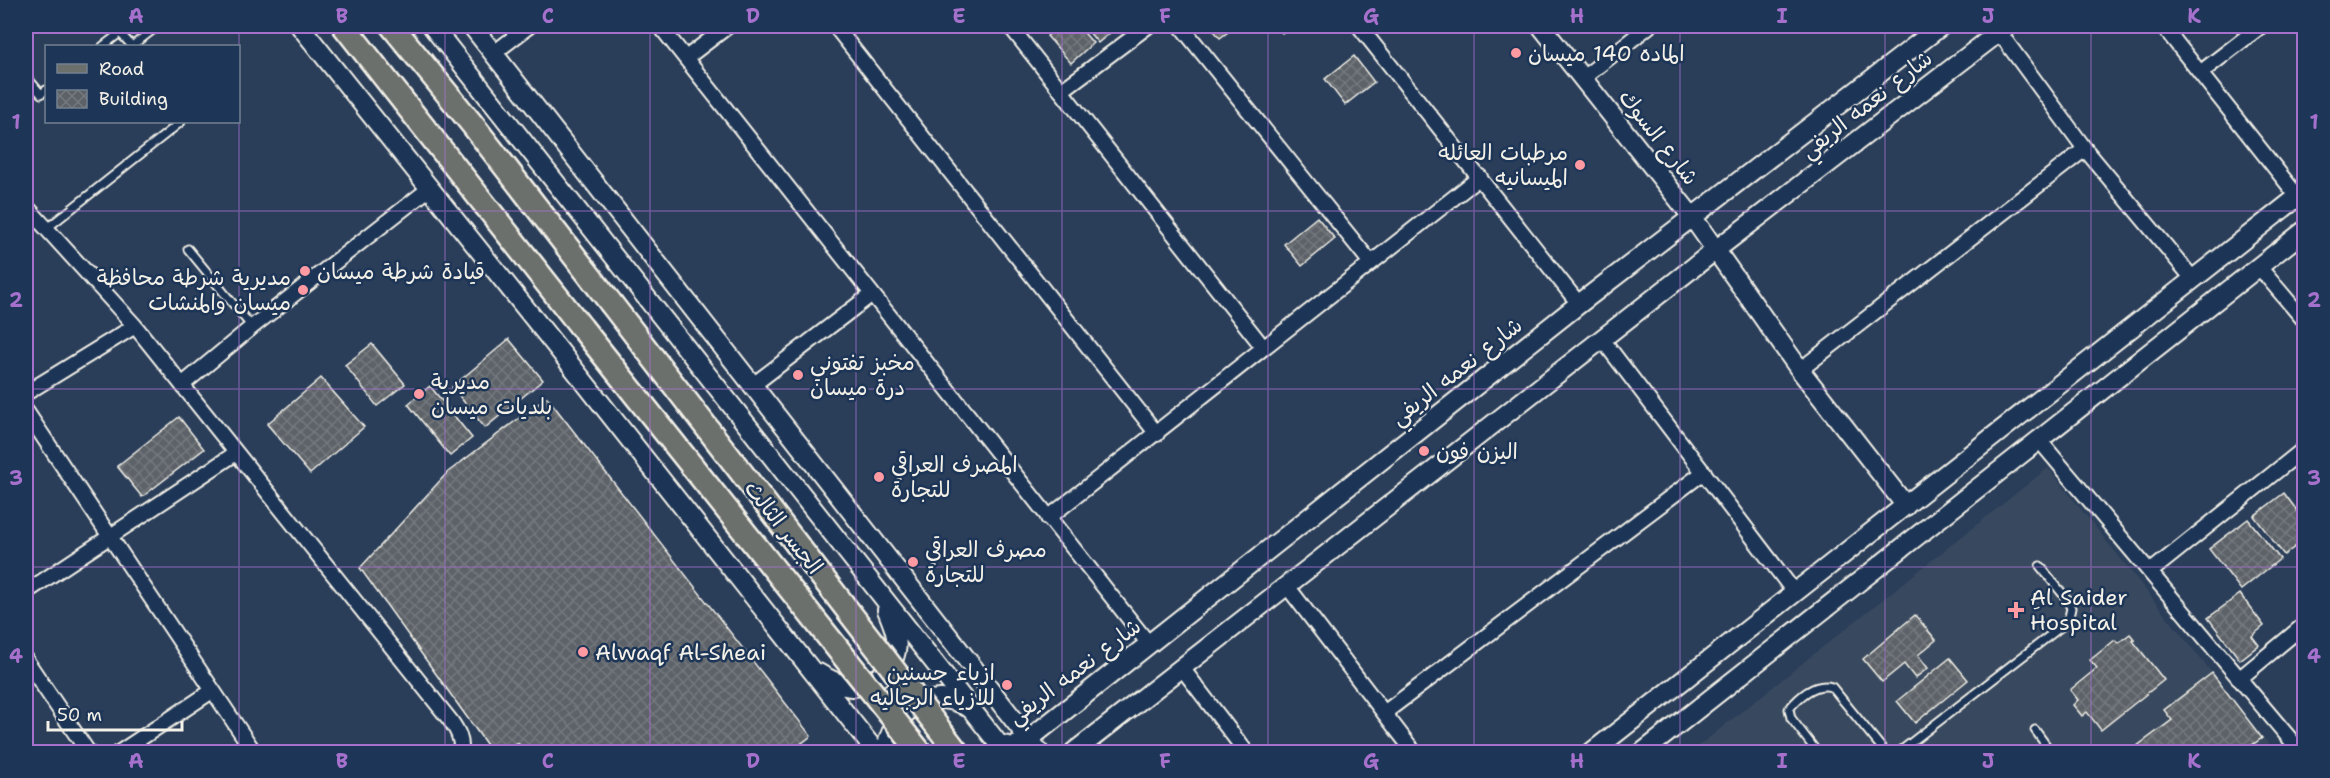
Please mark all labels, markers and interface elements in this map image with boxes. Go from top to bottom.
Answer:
text: A [128,3,144,29]
text: B [336,3,348,29]
text: C [542,3,554,29]
text: D [746,3,760,29]
text: E [952,3,966,29]
text: F [1159,3,1171,29]
text: G [1363,3,1379,29]
text: H [1570,3,1584,29]
text: I [1776,3,1788,29]
text: J [1982,3,1995,29]
text: K [2187,3,2201,29]
place label: الماده 140 ميسان [1528,39,1685,68]
street label: شارع نعمه الريفي [1794,44,1941,169]
legend [45,45,240,123]
marker: الماده 140 ميسان [1509,46,1523,60]
text: Road [99,57,144,81]
street label: شارع السوك [1611,84,1705,192]
text: Building [99,87,168,111]
text: 1 [11,109,21,135]
text: 1 [2309,109,2319,135]
place label: مرطبات العائله الميسانيه [1438,138,1568,192]
marker: مرطبات العائله الميسانيه [1573,158,1587,172]
place label: قيادة شرطة ميسان [317,257,485,286]
place label: مديرية شرطة محافظة ميسان والمنشات [97,263,291,317]
marker: قيادة شرطة ميسان [298,264,312,278]
marker: مديرية شرطة محافظة ميسان والمنشات [296,283,310,297]
text: 2 [9,287,23,313]
text: 2 [2307,287,2321,313]
street label: شارع نعمه الريفي [1384,311,1531,436]
place label: مخبز تفتوني درة ميسان [810,348,915,402]
place label: مديرية بلديات ميسان [431,367,552,421]
marker: مخبز تفتوني درة ميسان [791,368,805,382]
marker: مديرية بلديات ميسان [412,387,426,401]
place label: اليزن فون [1436,437,1518,466]
marker: اليزن فون [1417,444,1431,458]
place label: المصرف العراقي للتجارة [891,450,1018,504]
text: 3 [9,465,23,491]
text: 3 [2307,465,2321,491]
marker: المصرف العراقي للتجارة [872,470,886,484]
street label: الجسر الثالث [738,474,829,580]
place label: مصرف العراقي للتجارة [925,535,1047,589]
marker: مصرف العراقي للتجارة [906,555,920,569]
place label: ِAl Saider Hospital [2030,583,2128,637]
marker: ِAl Saider Hospital [2007,601,2025,619]
street label: شارع نعمه الريفي [1002,612,1150,735]
place label: Alwaqf Al-Sheai [595,638,766,667]
text: 4 [9,643,23,669]
text: 4 [2307,643,2321,669]
marker: Alwaqf Al-Sheai [576,645,590,659]
place label: ازياء حسنين للازياء الرجاليه [870,658,995,712]
marker: ازياء حسنين للازياء الرجاليه [1000,678,1014,692]
scale bar [48,694,182,732]
text: 50 m [57,703,102,727]
text: A [128,748,144,774]
text: B [336,748,348,774]
text: C [542,748,554,774]
text: D [746,748,760,774]
text: E [952,748,966,774]
text: F [1159,748,1171,774]
text: G [1363,748,1379,774]
text: H [1570,748,1584,774]
text: I [1776,748,1788,774]
text: J [1982,748,1995,774]
text: K [2187,748,2201,774]

